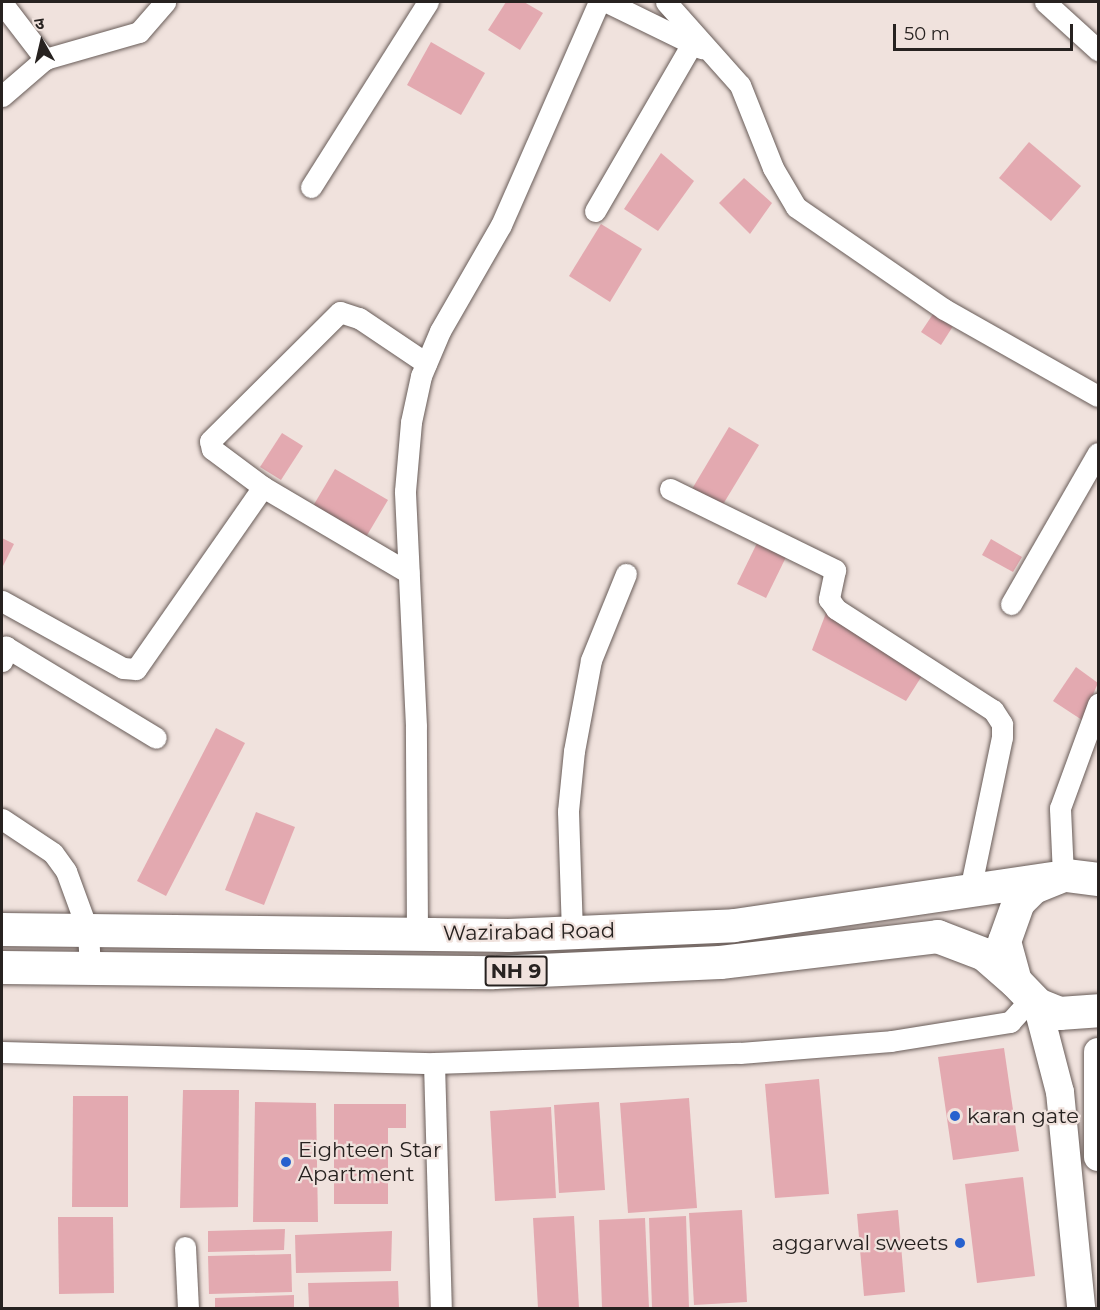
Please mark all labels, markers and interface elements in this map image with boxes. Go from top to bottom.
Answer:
north arrow [12,12,72,72]
scale bar [896,12,1076,50]
text: उ [33,14,45,34]
text: 50 m [904,23,950,45]
street label: Wazirabad Road [443,918,615,946]
road number: NH 9 [484,954,548,988]
place label: karan gate [967,1103,1079,1129]
marker: karan gate [948,1109,962,1123]
place label: Eighteen Star Apartment [298,1137,441,1187]
marker: Eighteen Star Apartment [279,1155,293,1169]
place label: aggarwal sweets [772,1230,948,1256]
marker: aggarwal sweets [953,1236,967,1250]

